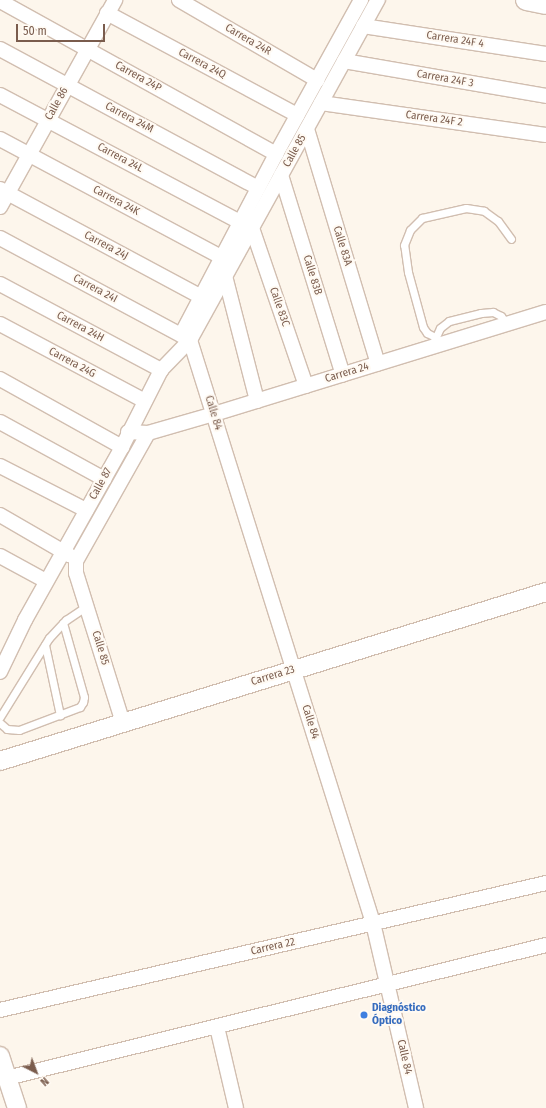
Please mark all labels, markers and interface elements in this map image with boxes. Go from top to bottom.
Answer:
scale bar [18,16,107,42]
street label: Carrera 24R [223,22,273,58]
text: 50 m [23,24,47,38]
street label: Carrera 24F 4 [425,29,485,51]
street label: Carrera 24Q [176,46,228,82]
street label: Carrera 24P [113,59,163,95]
street label: Carrera 24F 3 [416,68,474,90]
street label: Calle 86 [43,85,71,123]
street label: Carrera 24M [103,100,155,136]
street label: Carrera 24F 2 [405,108,463,130]
street label: Calle 85 [281,132,309,170]
street label: Carrera 24L [95,140,145,176]
street label: Carrera 24K [90,183,142,219]
street label: Calle 83A [330,225,354,267]
street label: Carrera 24J [82,229,130,263]
street label: Calle 83B [300,253,324,297]
street label: Carrera 24I [71,272,119,306]
street label: Calle 83C [266,286,292,328]
street label: Carrera 24H [54,309,106,345]
street label: Carrera 24G [46,345,98,381]
street label: Carrera 24 [324,360,370,386]
street label: Calle 84 [202,394,224,432]
street label: Calle 87 [87,466,115,502]
street label: Calle 85 [89,629,111,667]
street label: Carrera 23 [250,663,296,689]
street label: Calle 84 [299,703,321,741]
street label: Carrera 22 [250,936,296,958]
place label: Diagnóstico Óptico [372,1002,426,1028]
marker: Diagnóstico Óptico [359,1010,369,1020]
street label: Calle 84 [394,1038,414,1076]
north arrow [16,1052,56,1092]
text: N [38,1074,51,1088]

